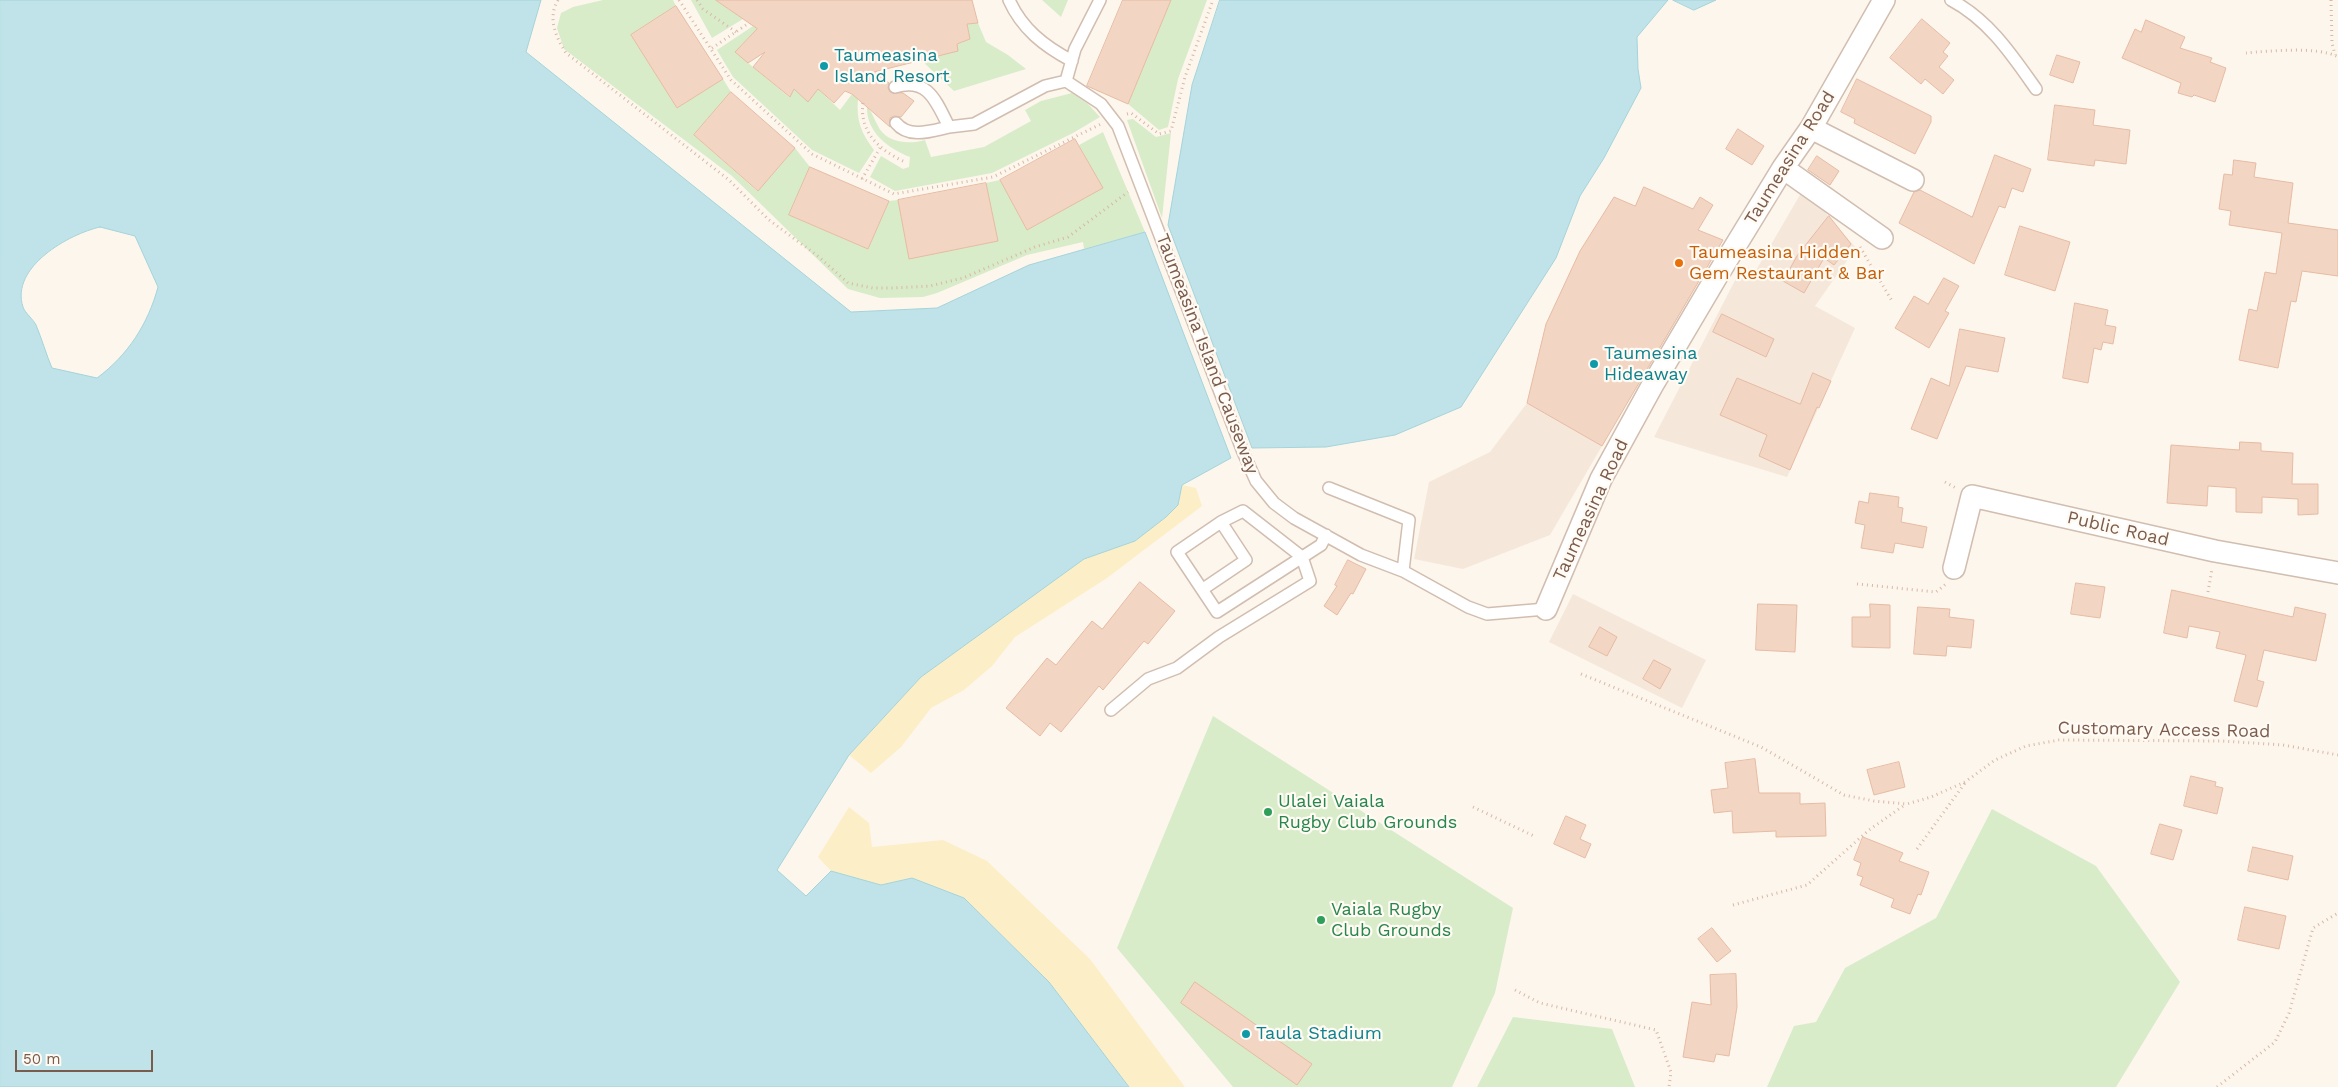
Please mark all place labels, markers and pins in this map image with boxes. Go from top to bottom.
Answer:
place label: Taumeasina Island Resort [834,45,950,88]
marker: Taumeasina Island Resort [818,60,830,72]
place label: Taumeasina Hidden Gem Restaurant & Bar [1689,242,1885,284]
marker: Taumeasina Hidden Gem Restaurant & Bar [1673,257,1685,269]
place label: Taumesina Hideaway [1604,343,1697,386]
marker: Taumesina Hideaway [1588,358,1600,370]
place label: Ulalei Vaiala Rugby Club Grounds [1278,791,1457,834]
marker: Ulalei Vaiala Rugby Club Grounds [1262,806,1274,818]
place label: Vaiala Rugby Club Grounds [1331,899,1451,942]
marker: Vaiala Rugby Club Grounds [1315,914,1327,926]
place label: Taula Stadium [1256,1023,1382,1045]
marker: Taula Stadium [1240,1028,1252,1040]

